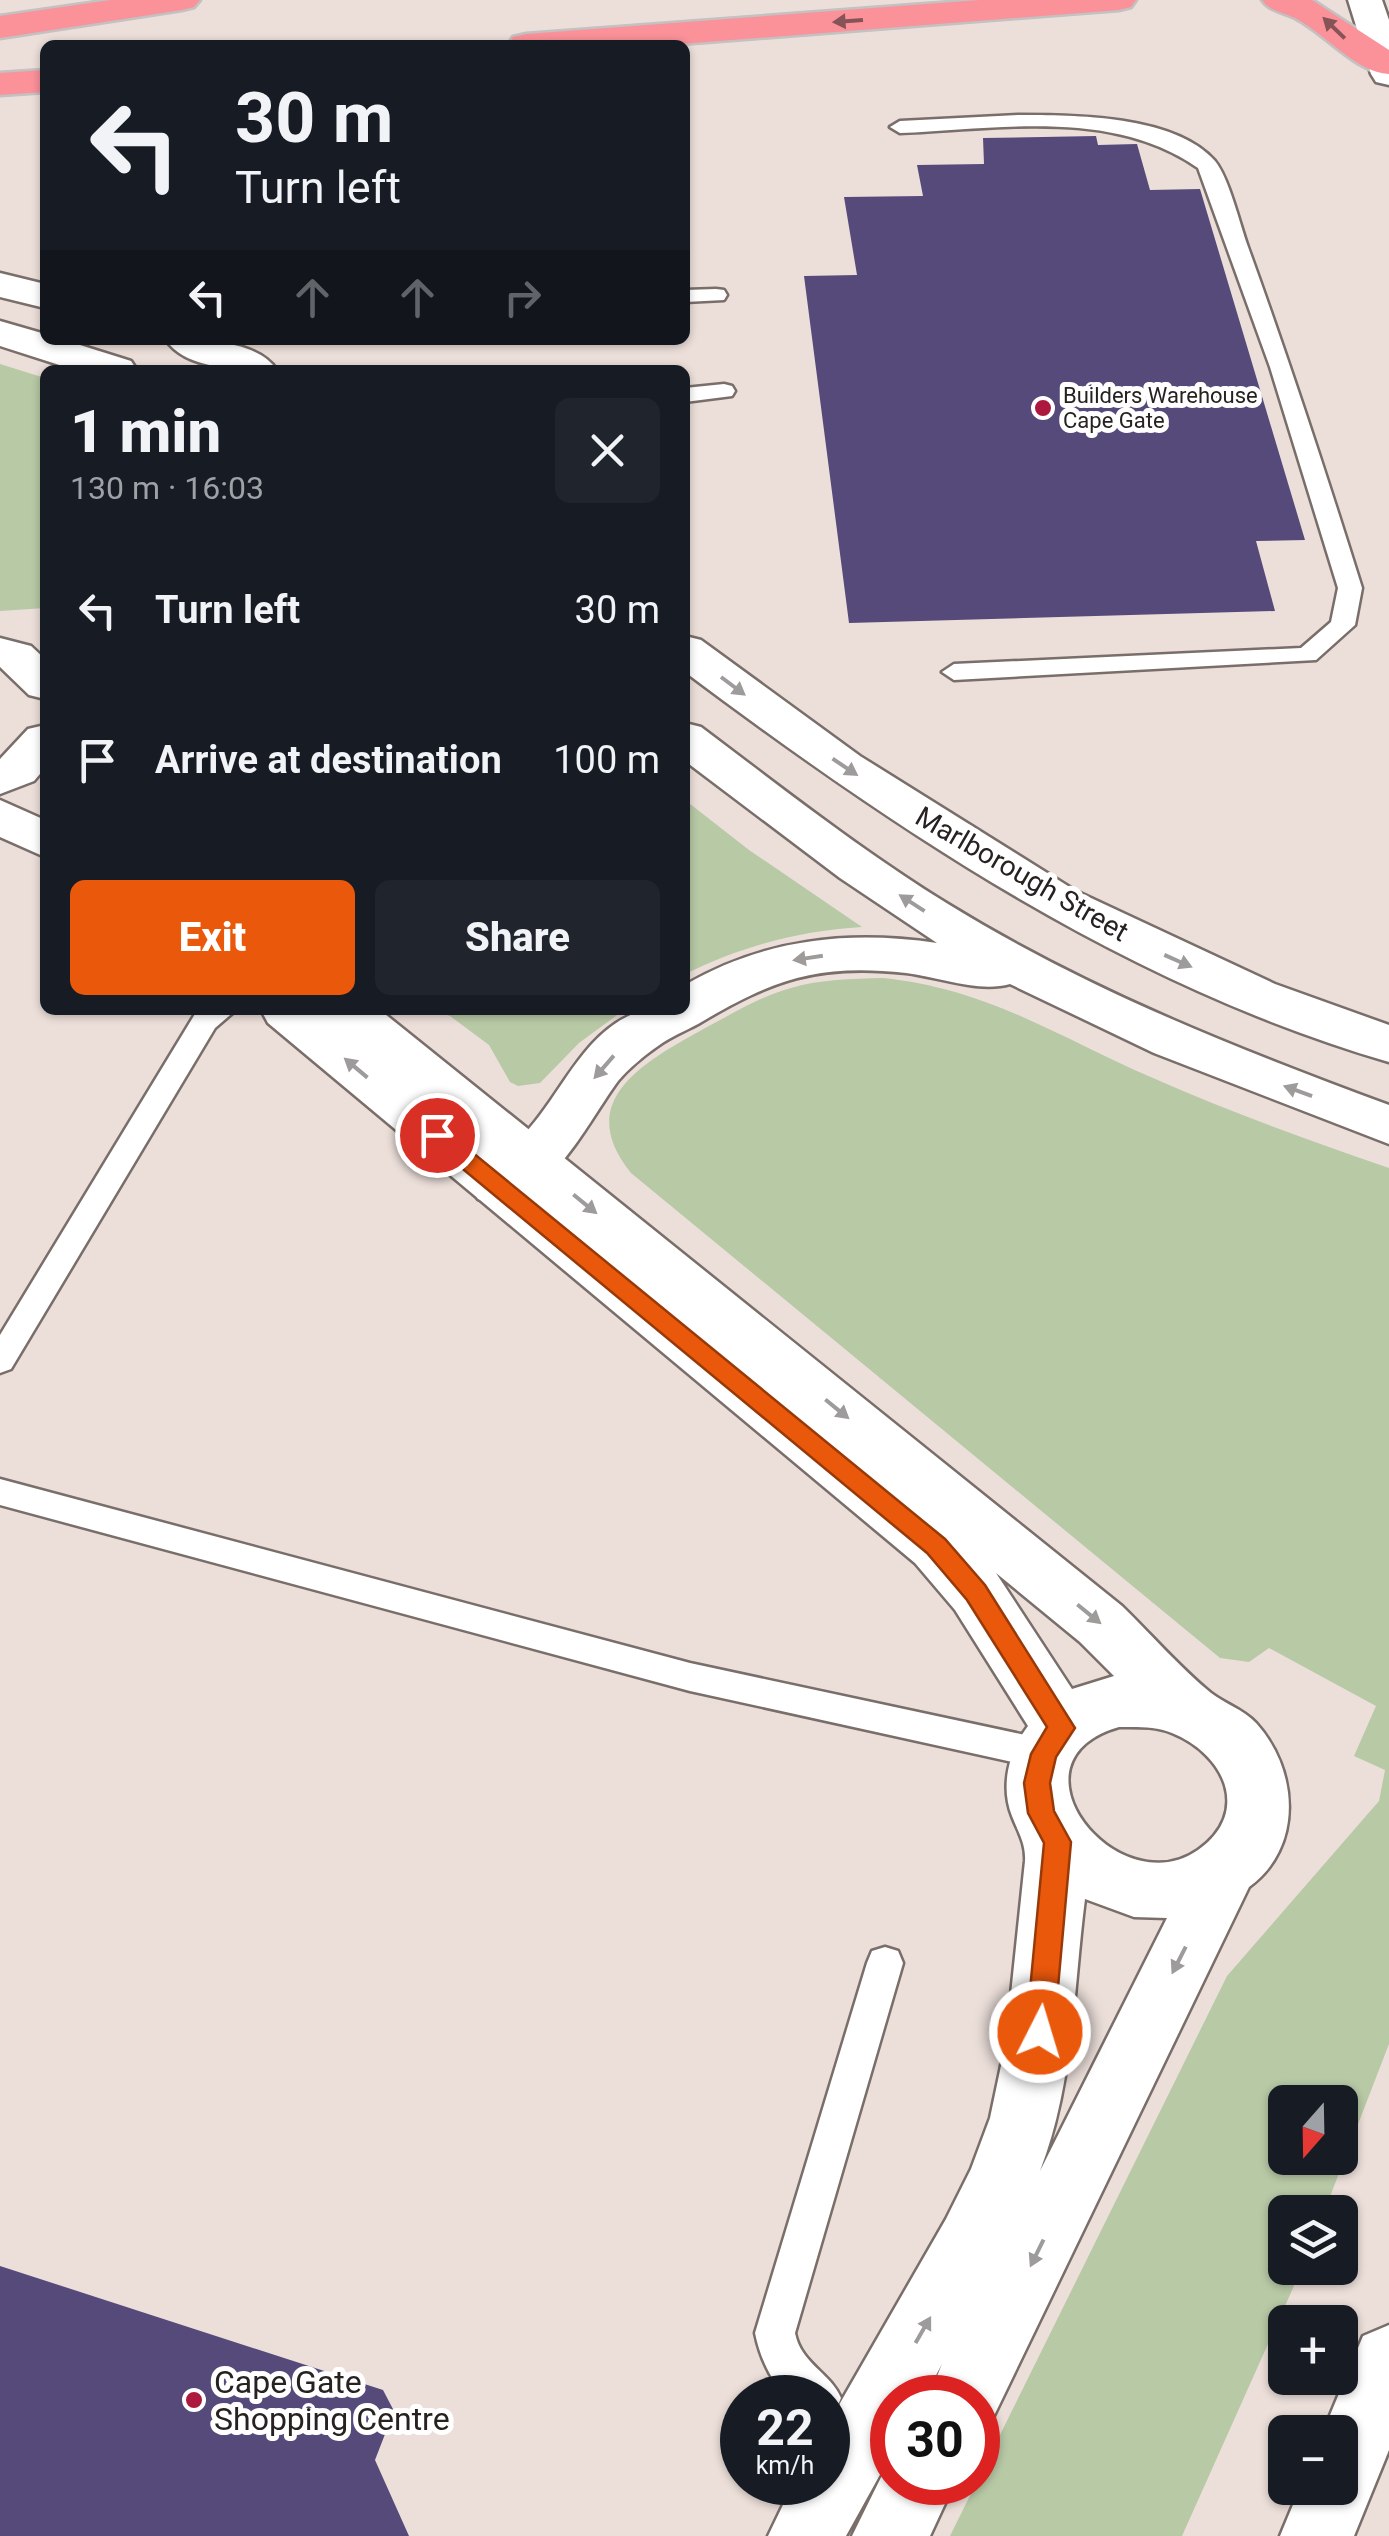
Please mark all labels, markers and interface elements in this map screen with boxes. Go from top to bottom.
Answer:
one-way arrow [831,13,863,29]
one-way arrow [1323,16,1347,39]
text: 30 m [235,77,393,159]
icon: left [70,80,200,210]
text: Turn left [235,161,401,214]
icon: left [180,270,235,325]
icon: ahead [285,270,340,325]
icon: ahead [390,270,445,325]
icon: right [495,270,550,325]
place label: Builders Warehouse Cape Gate [1063,383,1258,433]
text: 1 min [70,396,221,467]
marker: Builders Warehouse Cape Gate [1032,397,1054,419]
button: close [555,398,660,503]
text: 130 m · 16:03 [70,469,264,507]
icon: left [70,583,125,638]
text: Turn left [155,588,300,632]
text: 30 m [575,588,660,632]
one-way arrow [720,675,746,695]
icon: arrive [70,733,125,788]
text: Arrive at destination [155,738,502,782]
text: 100 m [553,738,660,782]
one-way arrow [832,758,859,776]
street label: Marlborough Street [910,800,1134,948]
button: Exit [70,880,355,995]
button: Share [375,880,660,995]
one-way arrow [899,894,926,913]
one-way arrow [792,951,823,967]
one-way arrow [1163,953,1193,969]
one-way arrow [593,1054,615,1079]
one-way arrow [344,1058,369,1079]
one-way arrow [1282,1083,1312,1098]
pin [395,1093,480,1178]
icon: arrive [410,1108,465,1163]
one-way arrow [572,1192,597,1214]
one-way arrow [824,1398,849,1419]
one-way arrow [1076,1603,1101,1624]
one-way arrow [1171,1946,1188,1975]
position arrow [988,1980,1092,2084]
north arrow [1268,2085,1358,2175]
map controls [1268,2085,1358,2505]
button: layers [1268,2195,1358,2285]
one-way arrow [1028,2238,1045,2267]
button: + [1268,2305,1358,2395]
one-way arrow [913,2316,931,2344]
place label: Cape Gate Shopping Centre [214,2363,450,2438]
speed limit sign: 30 [870,2375,1000,2505]
marker: Cape Gate Shopping Centre [183,2389,205,2411]
text: 22 [756,2399,814,2457]
button: − [1268,2415,1358,2505]
text: km/h [756,2451,814,2480]

